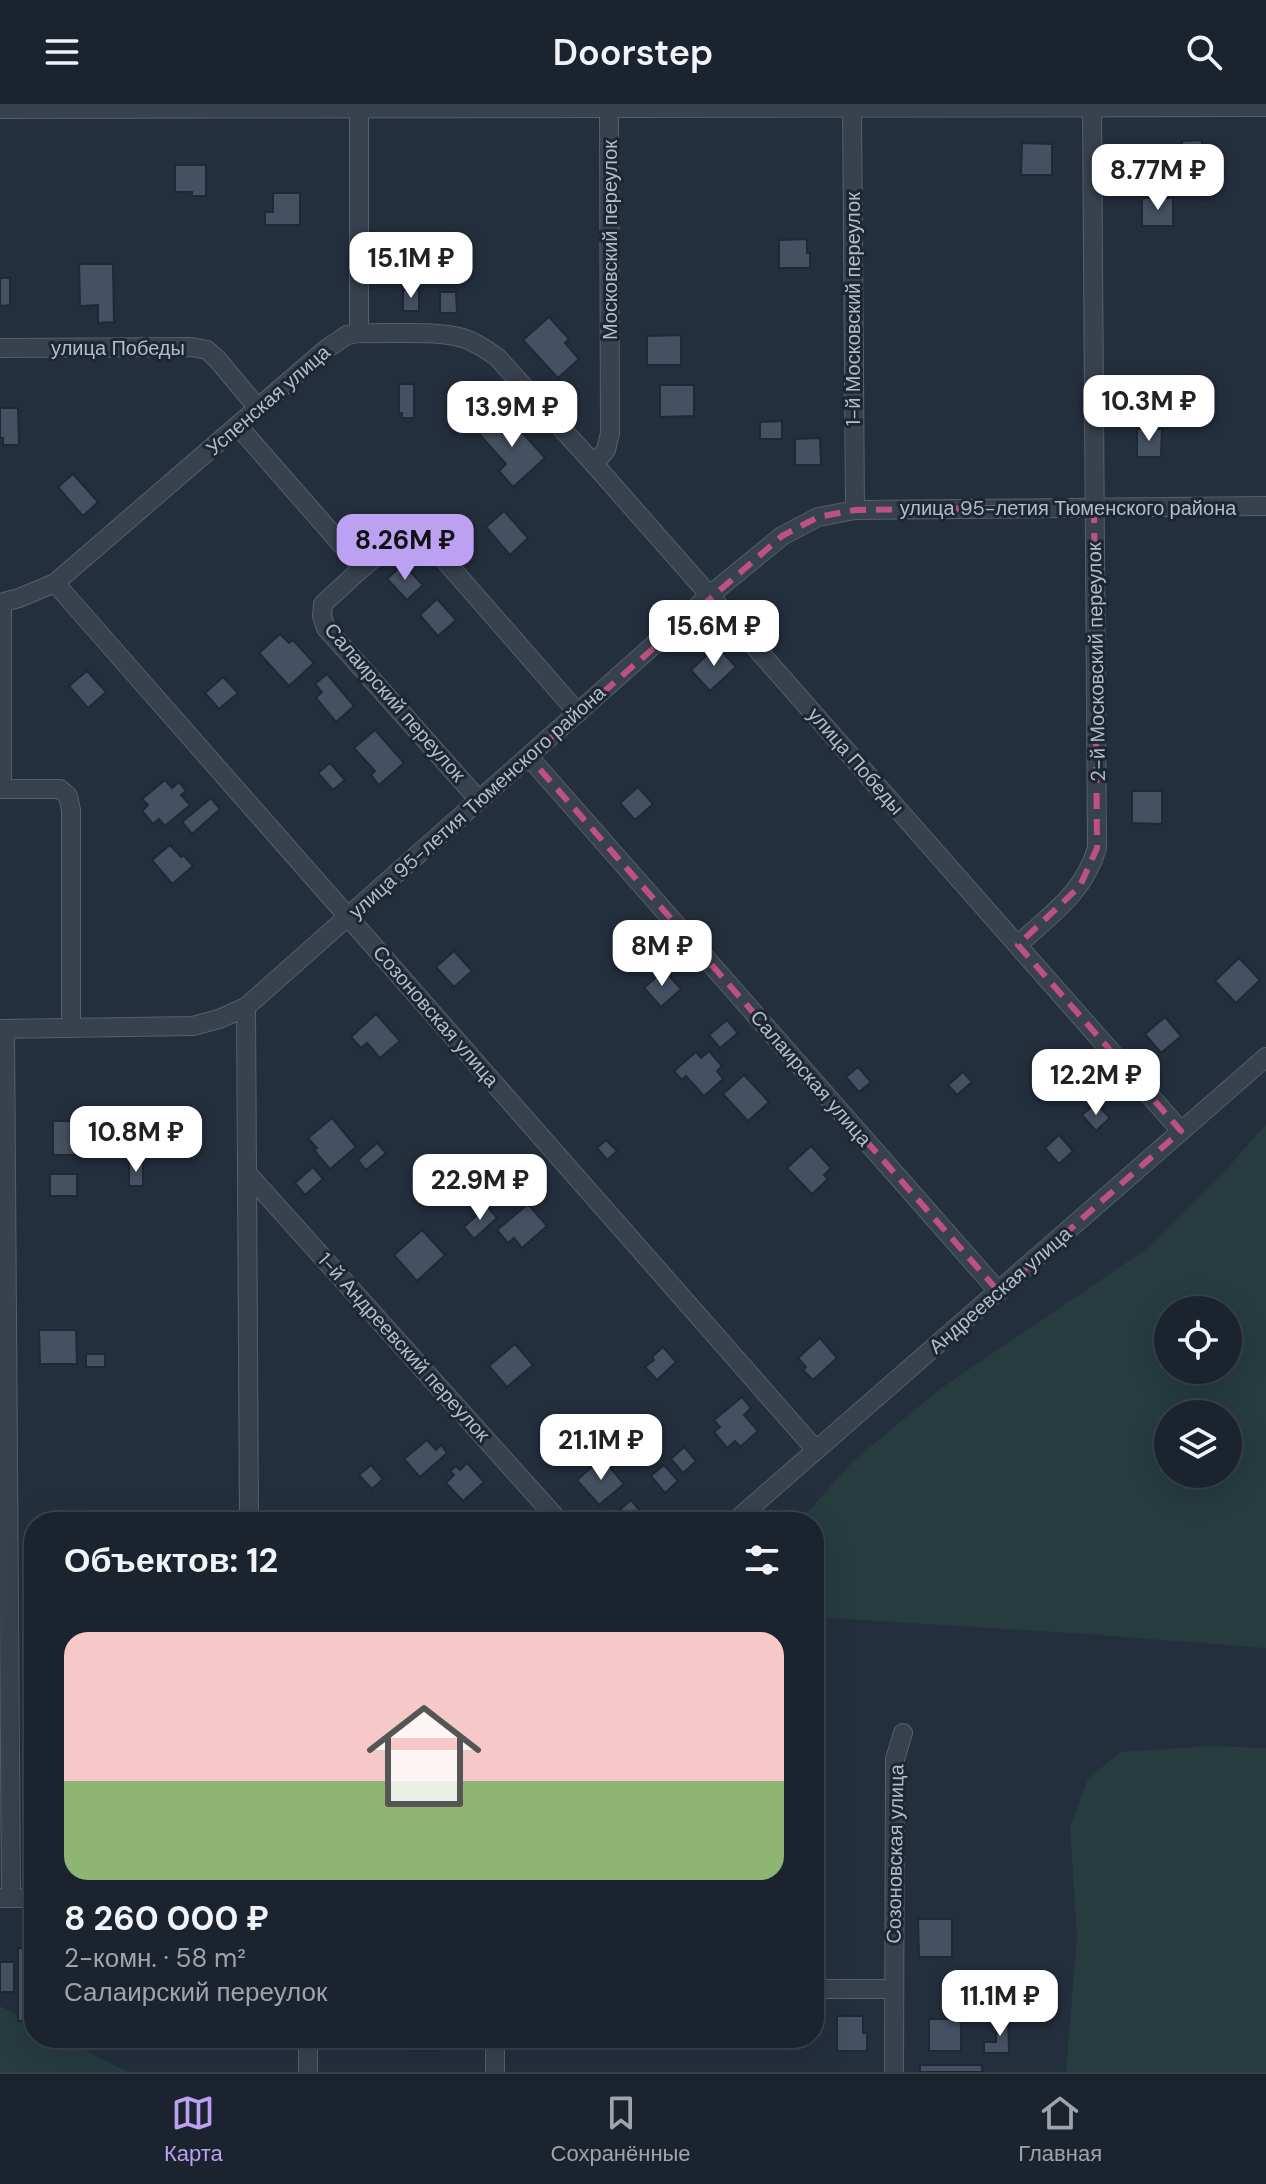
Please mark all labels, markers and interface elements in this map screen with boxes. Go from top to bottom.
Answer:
text: Doorstep [553,29,713,76]
icon: menu [40,30,84,74]
icon: search [1182,30,1226,74]
street label: Московский переулок [597,140,623,340]
pin: 8.77M ₽ [1084,144,1232,212]
text: 8.77M ₽ [1110,153,1206,187]
street label: 1-й Московский переулок [840,192,866,426]
pin: 15.1M ₽ [337,232,485,300]
text: 15.1M ₽ [368,241,454,275]
street label: улица Победы [51,335,185,361]
street label: Успенская улица [201,339,336,461]
pin: 10.3M ₽ [1075,375,1223,443]
pin: 13.9M ₽ [438,381,586,449]
text: 10.3M ₽ [1101,384,1197,418]
text: 13.9M ₽ [465,390,559,424]
street label: улица 95-летия Тюменского района [900,495,1237,521]
pin: 8.26M ₽ [331,514,479,582]
text: 8.26M ₽ [355,523,455,557]
street label: 2-й Московский переулок [1081,542,1111,782]
pin: 15.6M ₽ [640,600,788,668]
text: 15.6M ₽ [667,609,761,643]
street label: Салаирский переулок [319,617,471,787]
street label: улица 95-летия Тюменского района [343,679,611,924]
street label: улица Победы [802,702,910,820]
pin: 8M ₽ [615,920,709,988]
text: 8M ₽ [631,929,693,963]
street label: Созоновская улица [367,940,505,1093]
street label: Салаирская улица [745,1004,878,1152]
pin: 12.2M ₽ [1022,1049,1170,1117]
text: 12.2M ₽ [1050,1058,1142,1092]
pin: 10.8M ₽ [62,1106,210,1174]
text: 10.8M ₽ [88,1115,184,1149]
pin: 22.9M ₽ [406,1154,554,1222]
text: 22.9M ₽ [431,1163,529,1197]
street label: Андреевская улица [923,1220,1078,1359]
street label: 1-й Андреевский переулок [312,1247,496,1447]
map controls [1154,1296,1242,1488]
button: locate [1154,1296,1242,1384]
button: layers [1154,1400,1242,1488]
pin: 21.1M ₽ [527,1414,675,1482]
text: 21.1M ₽ [558,1423,644,1457]
text: Объектов: 12 [64,1538,278,1583]
icon: filters [740,1538,784,1582]
icon: home [352,1684,496,1828]
street label: Созоновская улица [880,1763,910,1944]
text: 8 260 000 ₽ [64,1896,269,1941]
text: 2-комн. · 58 m² [64,1941,246,1975]
pin: 11.1M ₽ [926,1970,1074,2038]
text: Салаирский переулок [64,1975,327,2009]
text: 11.1M ₽ [960,1979,1040,2013]
tab: Карта [164,2091,223,2168]
tab: Сохранённые [551,2091,691,2168]
tab: Главная [1018,2091,1102,2168]

